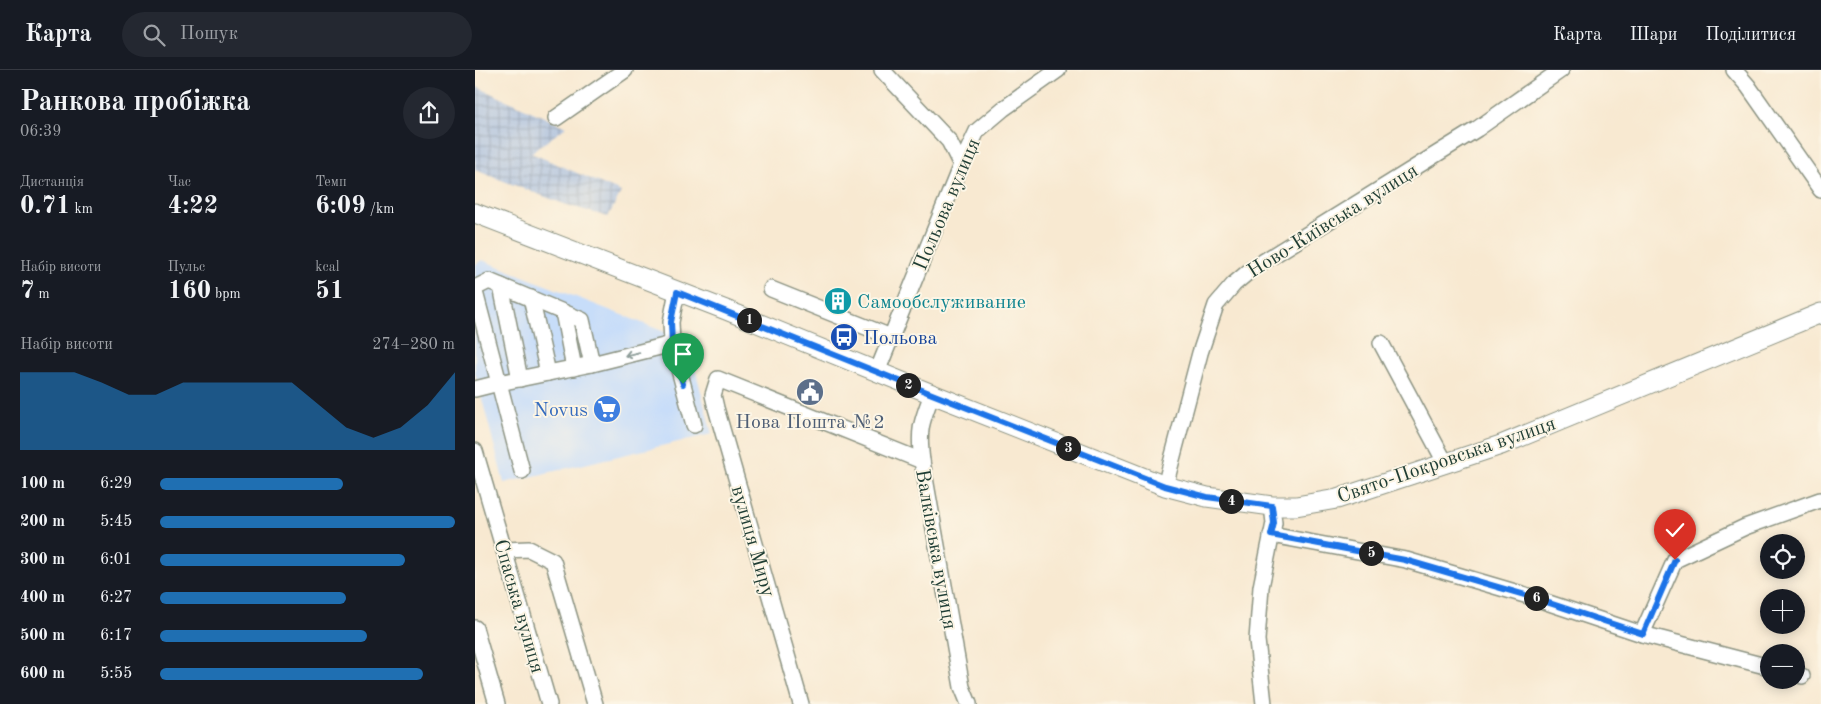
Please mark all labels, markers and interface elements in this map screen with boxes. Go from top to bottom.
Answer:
search box [122,12,472,57]
icon: search [140,21,168,49]
text: Карта [25,23,92,47]
text: Пошук [180,25,238,44]
text: Карта [1553,26,1602,44]
text: Шари [1630,26,1678,44]
text: Поділитися [1706,26,1796,44]
button: share [403,87,455,139]
text: Ранкова пробіжка [20,89,250,117]
text: 06:39 [20,124,62,140]
street label: Польова вулиця [911,136,985,274]
street label: Ново-Київська вулиця [1244,161,1422,282]
text: Дистанція [20,175,84,189]
text: Час [168,175,191,189]
text: Темп [315,175,347,189]
text: 0.71 [20,194,71,219]
text: 4:22 [168,194,218,219]
text: 6:09 [315,194,366,219]
text: km [71,202,93,216]
text: /km [366,202,394,216]
text: Набір висоти [20,260,101,274]
text: Пульс [168,260,205,274]
text: kcal [315,260,339,274]
text: 7 [20,279,35,304]
text: 160 [168,279,211,304]
text: 51 [315,279,344,304]
building icon: Самообслуживание [823,286,853,316]
text: m [35,287,50,301]
text: bpm [211,287,241,301]
place label: Самообслуживание [857,293,1026,313]
pin: 1 [737,308,761,332]
text: 1 [745,313,754,327]
bus stop icon: Польова [829,322,859,352]
place label: Польова [863,329,938,349]
pin [662,333,704,384]
text: Набір висоти [20,337,113,353]
text: 274–280 m [372,337,455,353]
icon: arrive [669,340,697,368]
one-way arrow [624,350,640,359]
pin: 2 [895,372,921,398]
public building icon: Нова Пошта №2 [795,377,825,407]
text: 2 [904,378,913,392]
supermarket icon: Novus [592,394,622,424]
place label: Novus [534,401,588,421]
place label: Нова Пошта №2 [735,413,885,433]
street label: Свято-Покровська вулиця [1335,414,1558,508]
pin: 3 [1055,436,1081,460]
text: 3 [1064,441,1073,455]
street label: Валківська вулиця [911,468,959,631]
text: 100 m [20,476,65,492]
text: 6:29 [100,476,132,492]
street label: вулиця Миру [727,484,778,600]
pin: 4 [1219,488,1243,514]
text: 4 [1227,494,1236,508]
pin [1654,509,1696,560]
text: 200 m [20,514,65,530]
text: 5:45 [100,514,132,530]
icon: check [1661,516,1689,544]
map controls [1760,534,1805,689]
button: locate [1760,534,1805,579]
street label: Спаська вулиця [489,537,547,676]
pin: 5 [1359,540,1383,566]
text: 5 [1367,546,1376,560]
text: 300 m [20,552,65,568]
text: 6:01 [100,552,132,568]
pin: 6 [1523,586,1549,610]
button: + [1760,589,1805,634]
text: 400 m [20,590,65,606]
text: 6:27 [100,590,132,606]
text: 6 [1532,591,1541,605]
text: 500 m [20,628,65,644]
text: 6:17 [100,628,132,644]
button: − [1760,644,1805,689]
text: 600 m [20,666,65,682]
text: 5:55 [100,666,132,682]

